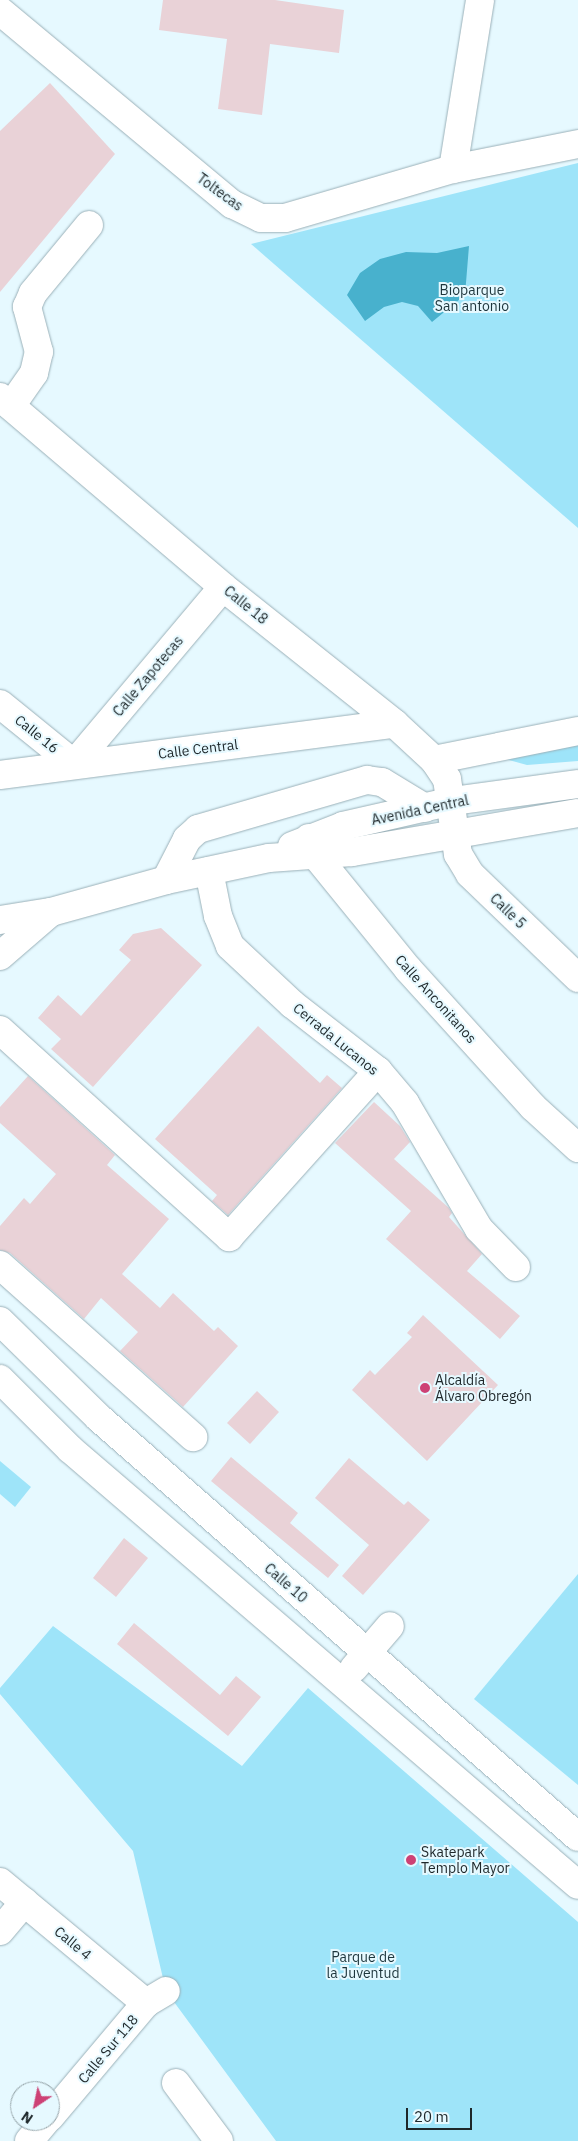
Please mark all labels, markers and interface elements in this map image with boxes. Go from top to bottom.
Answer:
street label: Toltecas [194,170,246,214]
park label: Bioparque San antonio [435,282,509,314]
street label: Calle 18 [221,582,271,628]
street label: Calle Zapotecas [109,632,187,720]
street label: Calle 16 [12,711,62,757]
street label: Calle Central [157,736,239,762]
street label: Avenida Central [370,791,470,829]
street label: Calle 5 [487,890,529,932]
street label: Calle Anconitanos [392,951,480,1047]
street label: Cerrada Lucanos [290,999,382,1079]
place label: Alcaldía Álvaro Obregón [435,1372,532,1404]
marker: Alcaldía Álvaro Obregón [419,1382,431,1394]
street label: Calle 10 [261,1560,311,1606]
place label: Skatepark Templo Mayor [421,1844,510,1876]
marker: Skatepark Templo Mayor [405,1854,417,1866]
street label: Calle 4 [51,1923,95,1963]
park label: Parque de la Juventud [326,1949,400,1981]
street label: Calle Sur 118 [74,2011,142,2087]
north arrow [10,2081,60,2131]
scale bar [408,2098,474,2130]
text: N [18,2107,36,2128]
text: 20 m [414,2107,449,2126]

